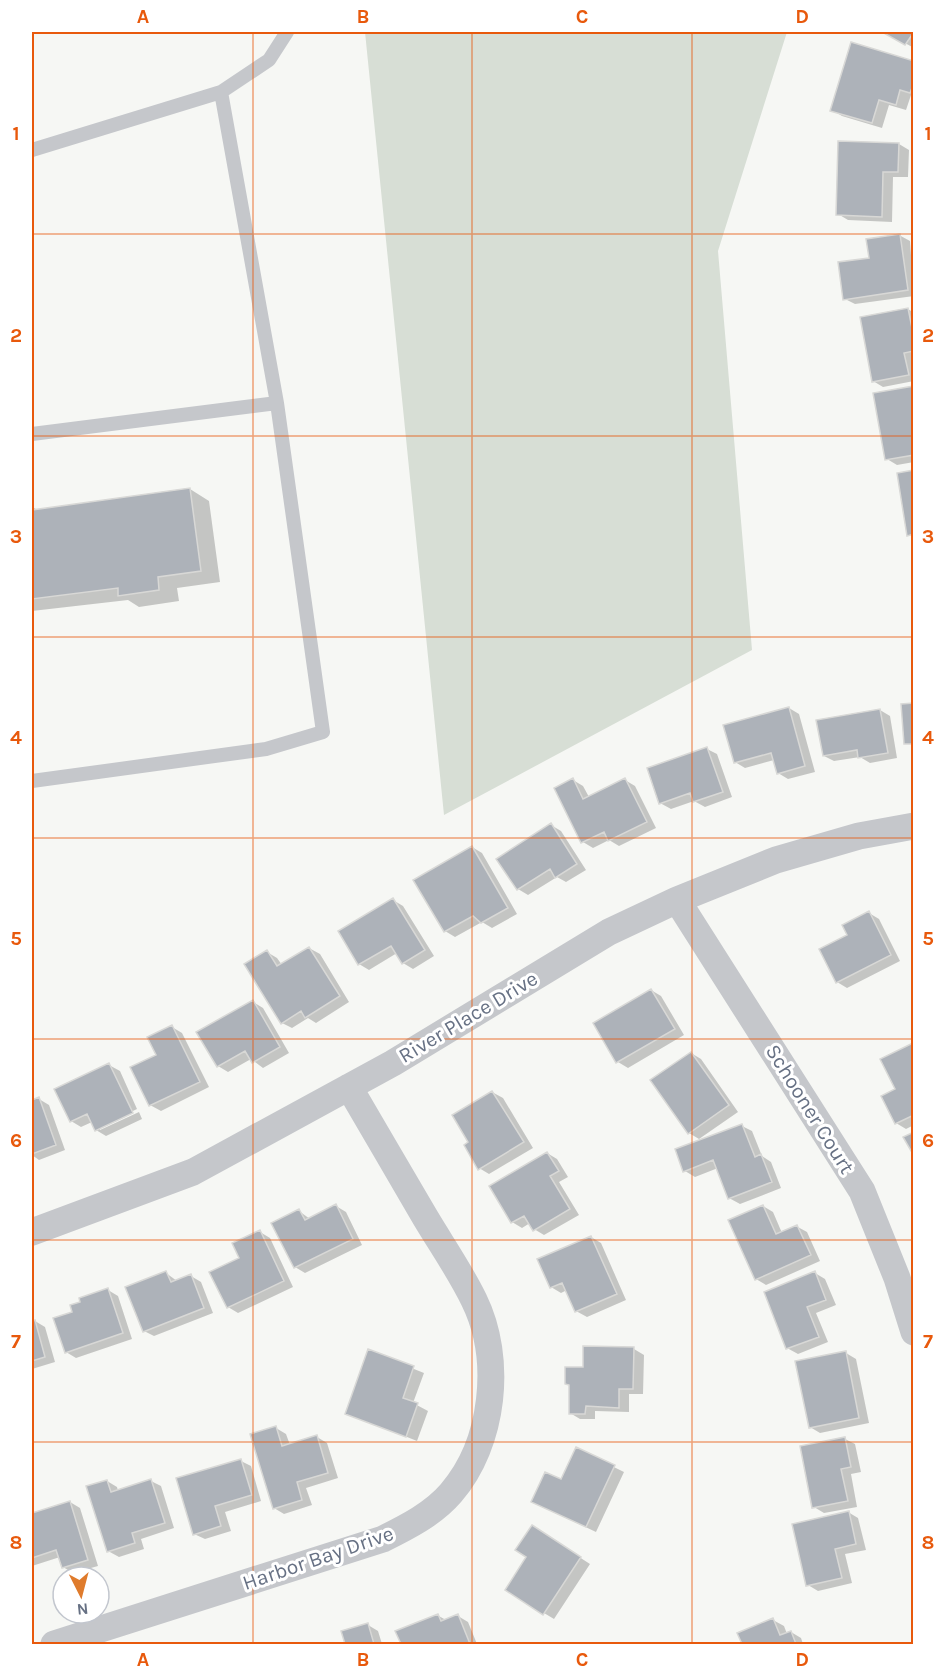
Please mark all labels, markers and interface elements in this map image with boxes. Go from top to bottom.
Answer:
text: A [137,5,150,28]
text: B [357,5,369,28]
text: C [576,5,588,28]
text: D [795,5,809,28]
text: 1 [12,122,20,145]
text: 1 [924,122,932,145]
text: 2 [10,324,22,347]
text: 2 [922,324,934,347]
text: 3 [10,525,22,548]
text: 3 [922,525,934,548]
text: 4 [10,726,22,749]
text: 4 [922,726,934,749]
text: 5 [10,927,22,950]
text: 5 [922,927,934,950]
street label: River Place Drive [394,966,542,1068]
street label: Schooner Court [761,1040,859,1178]
text: 6 [10,1129,22,1152]
text: 6 [922,1129,934,1152]
text: 7 [11,1330,21,1353]
text: 7 [923,1330,933,1353]
street label: Harbor Bay Drive [239,1521,397,1595]
text: 8 [10,1531,22,1554]
text: 8 [922,1531,934,1554]
north arrow [51,1565,111,1625]
text: N [76,1599,89,1619]
text: A [137,1648,150,1671]
text: B [357,1648,369,1671]
text: C [576,1648,588,1671]
text: D [795,1648,809,1671]

